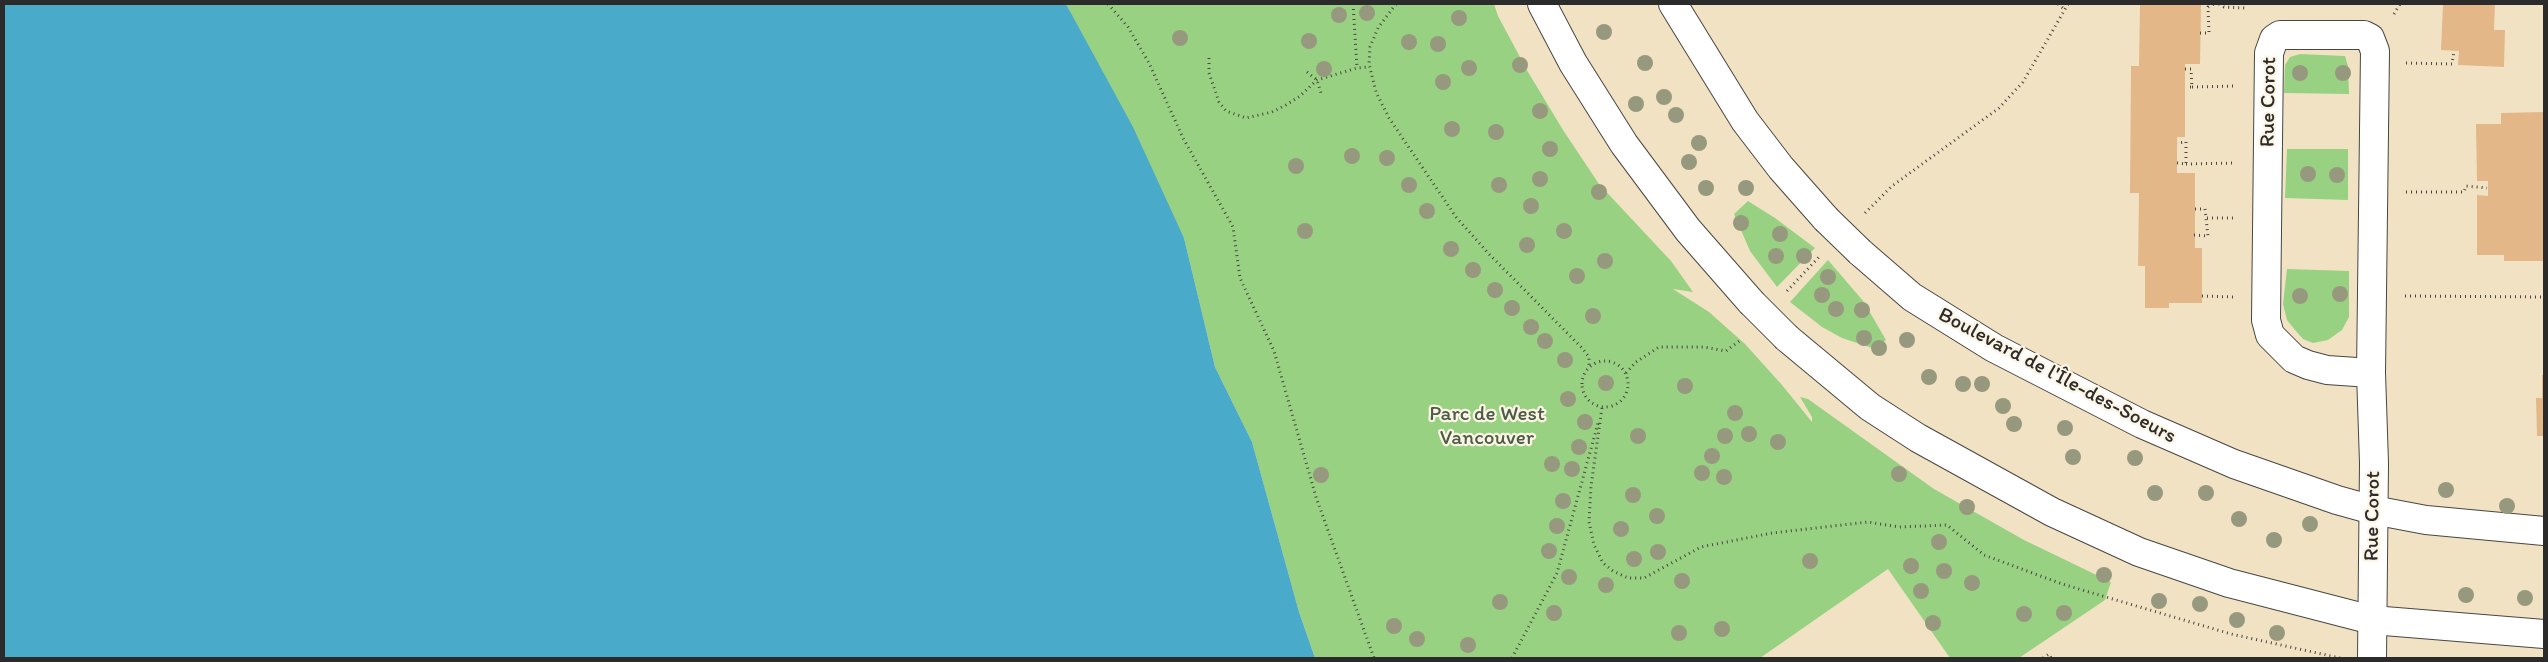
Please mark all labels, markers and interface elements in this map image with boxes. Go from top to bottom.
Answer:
street label: Rue Corot [2256,57,2282,147]
street label: Boulevard de l'Île-des-Soeurs [1934,302,2180,450]
park label: Parc de West Vancouver [1429,402,1545,452]
street label: Rue Corot [2360,471,2386,561]

